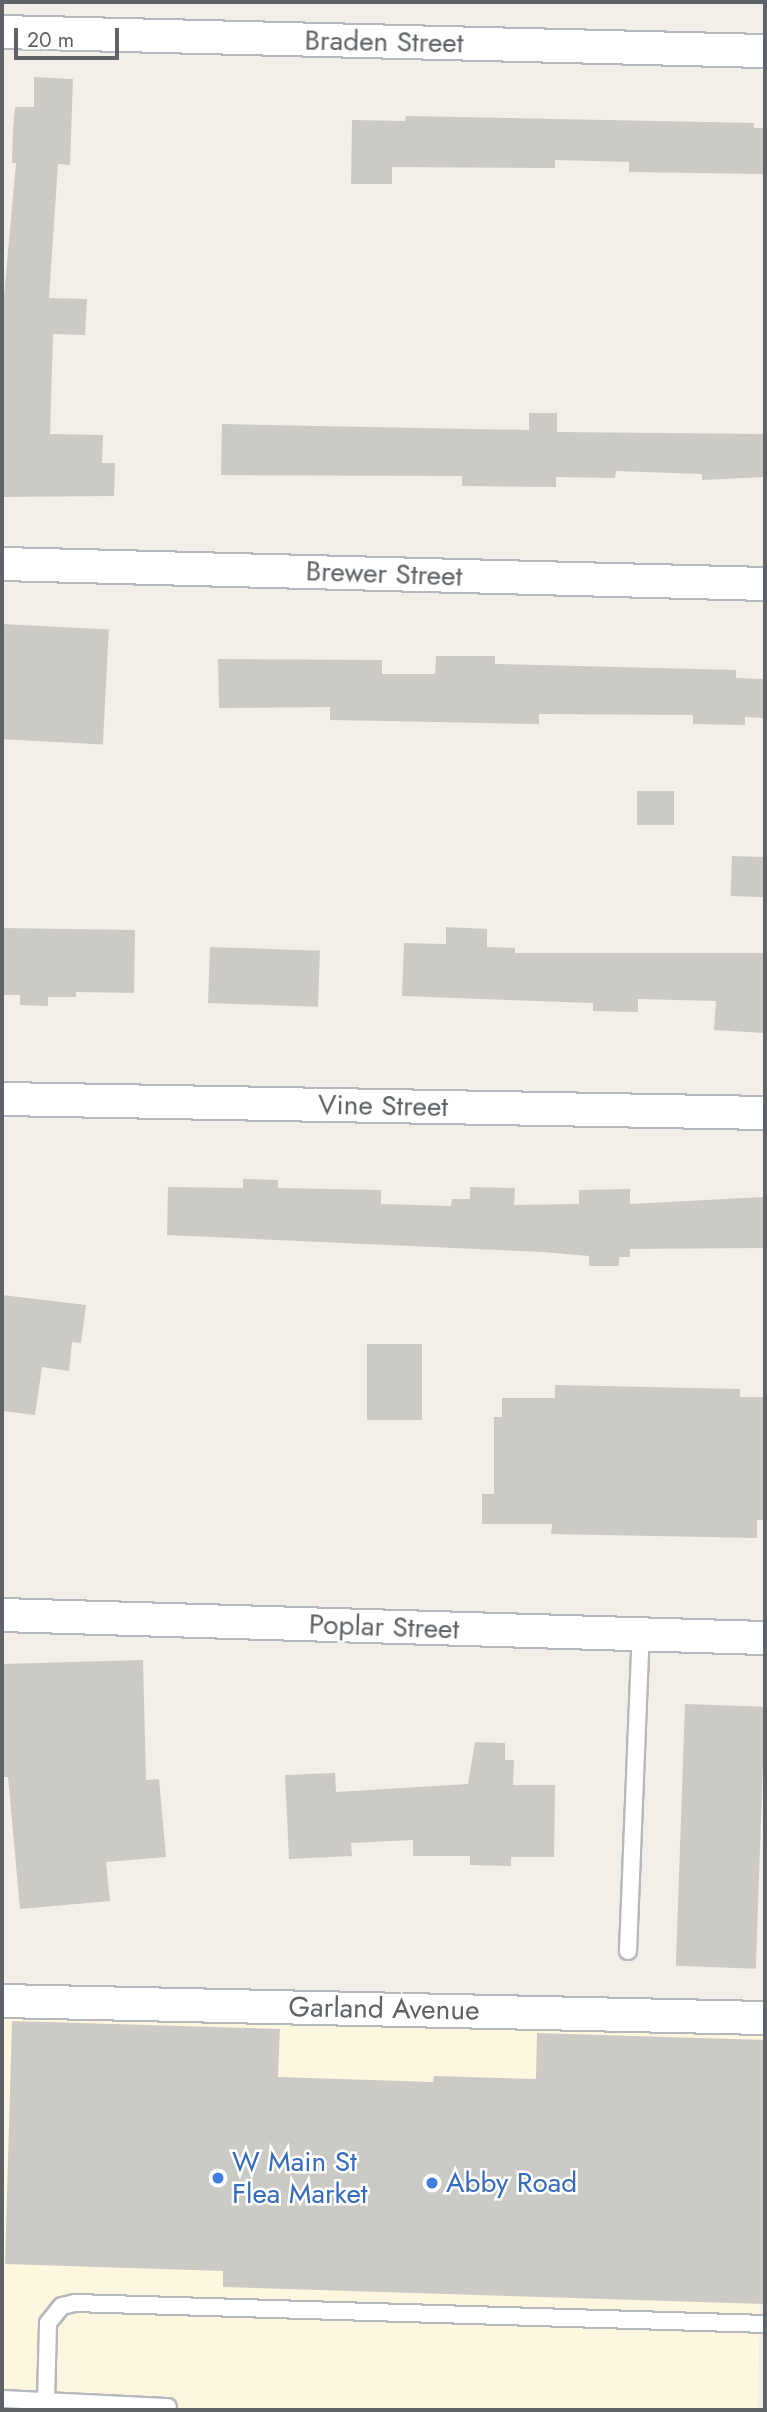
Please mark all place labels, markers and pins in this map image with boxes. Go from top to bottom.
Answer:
place label: W Main St Flea Market [232,2145,368,2211]
place label: Abby Road [446,2166,577,2200]
marker: W Main St Flea Market [210,2170,226,2186]
marker: Abby Road [424,2175,440,2191]

